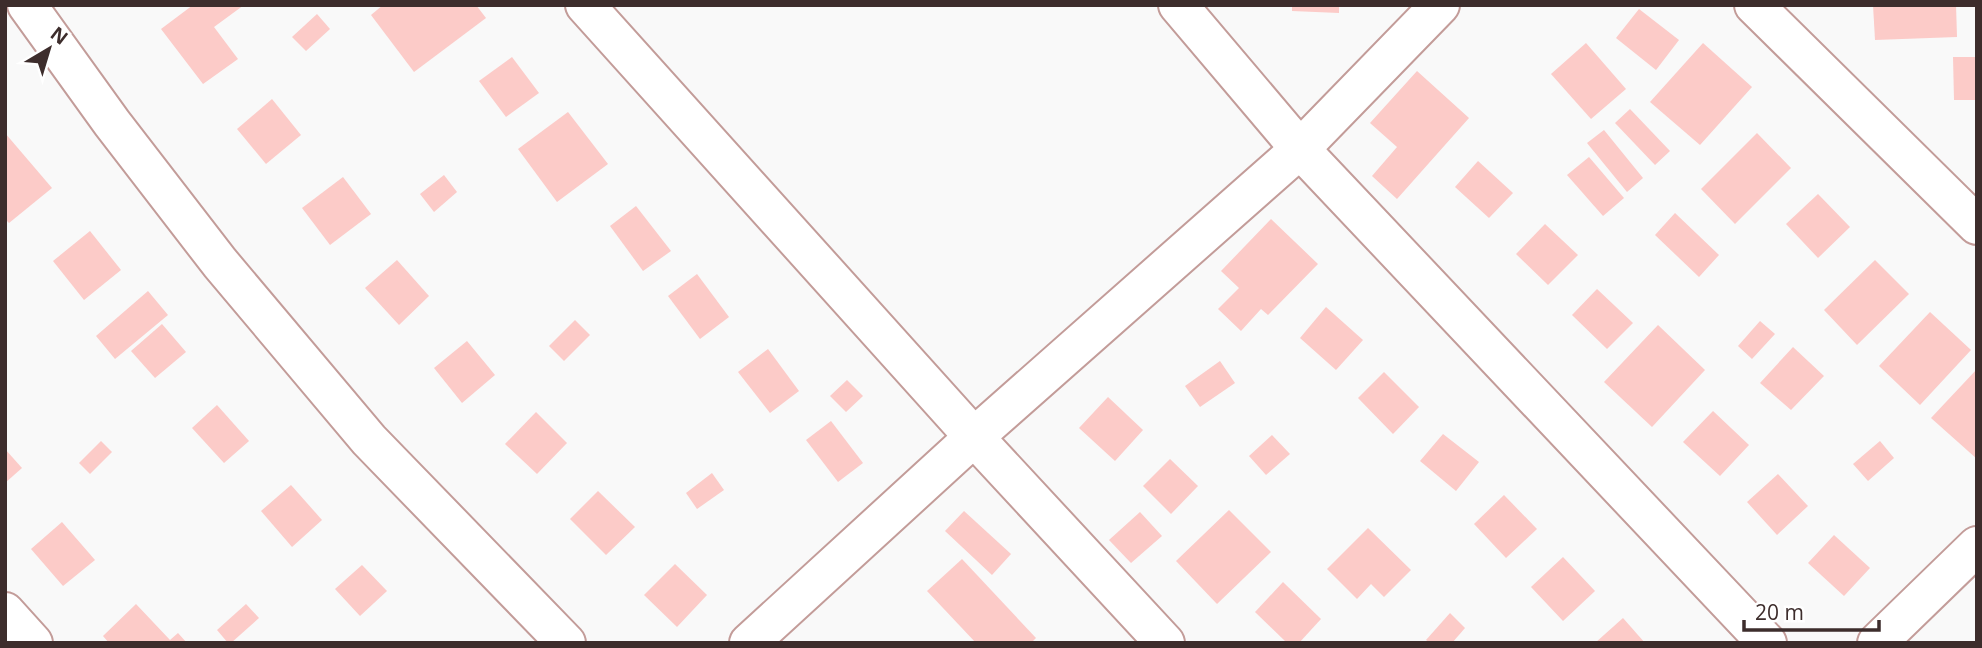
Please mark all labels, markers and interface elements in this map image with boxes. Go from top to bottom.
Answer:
north arrow [14,14,84,84]
text: N [45,21,74,51]
scale bar [1744,588,1879,632]
text: 20 m [1755,598,1804,626]

